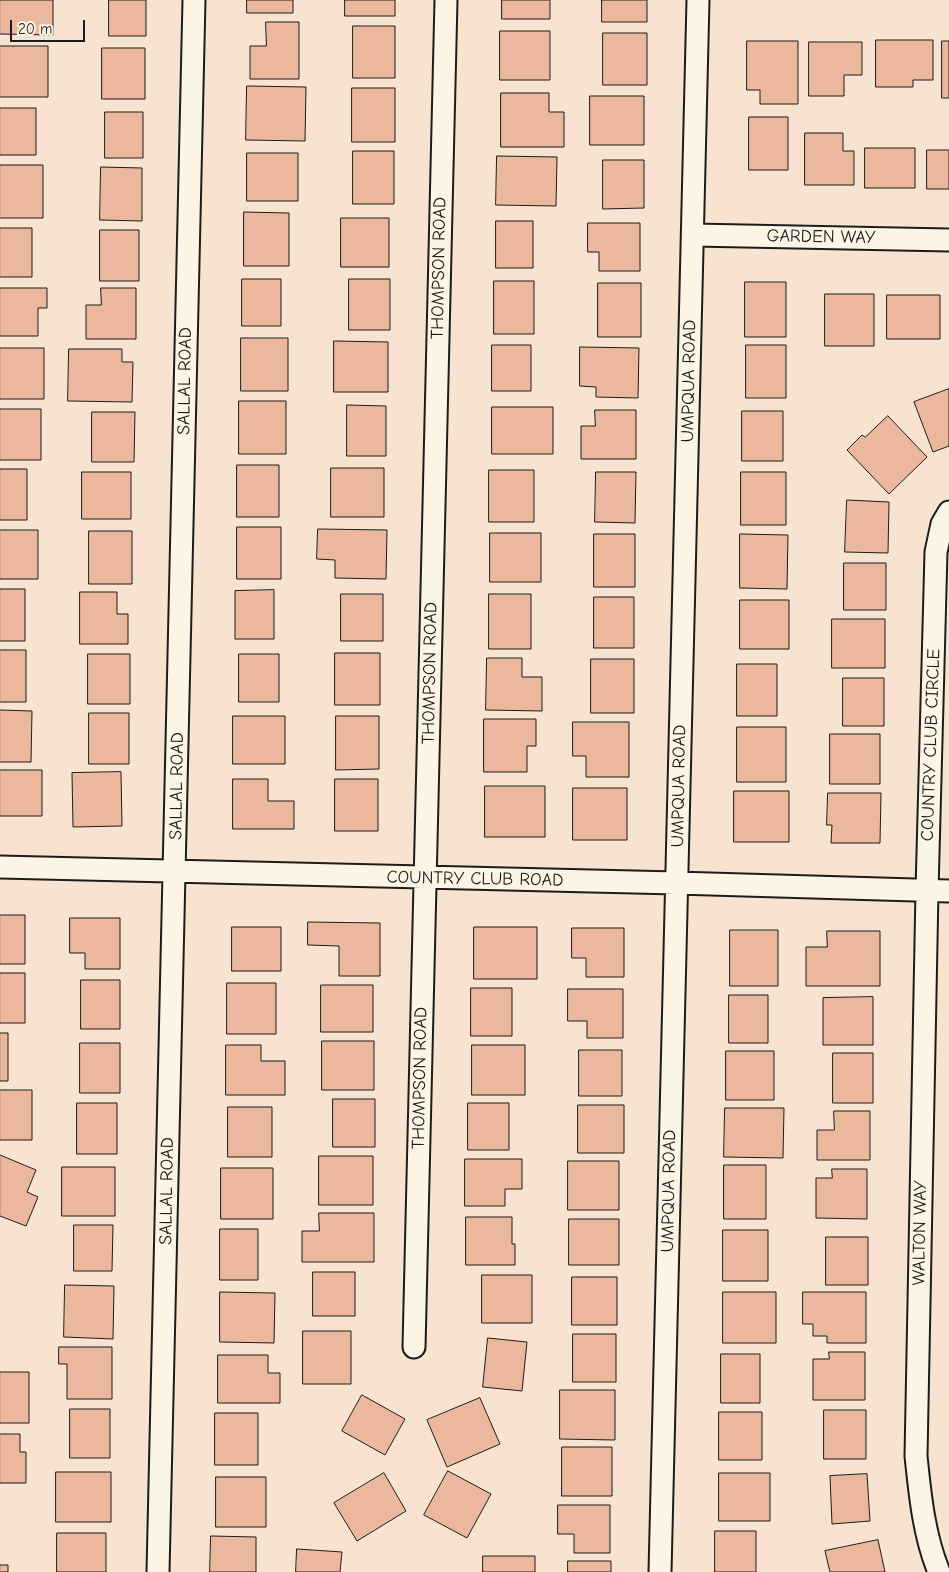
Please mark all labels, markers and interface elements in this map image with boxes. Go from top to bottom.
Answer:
scale bar [12,10,88,42]
text: 20 m [18,20,52,38]
street label: THOMPSON ROAD [427,197,451,339]
street label: GARDEN WAY [766,225,876,249]
street label: UMPQUA ROAD [677,319,701,443]
street label: SALLAL ROAD [173,327,197,435]
street label: THOMPSON ROAD [418,602,442,744]
street label: COUNTRY CLUB CIRCLE [917,648,945,842]
street label: UMPQUA ROAD [667,724,691,848]
street label: SALLAL ROAD [165,732,189,840]
street label: COUNTRY CLUB ROAD [386,867,564,891]
street label: THOMPSON ROAD [408,1007,432,1149]
street label: UMPQUA ROAD [657,1129,681,1253]
street label: SALLAL ROAD [155,1137,179,1245]
street label: WALTON WAY [908,1180,932,1286]

